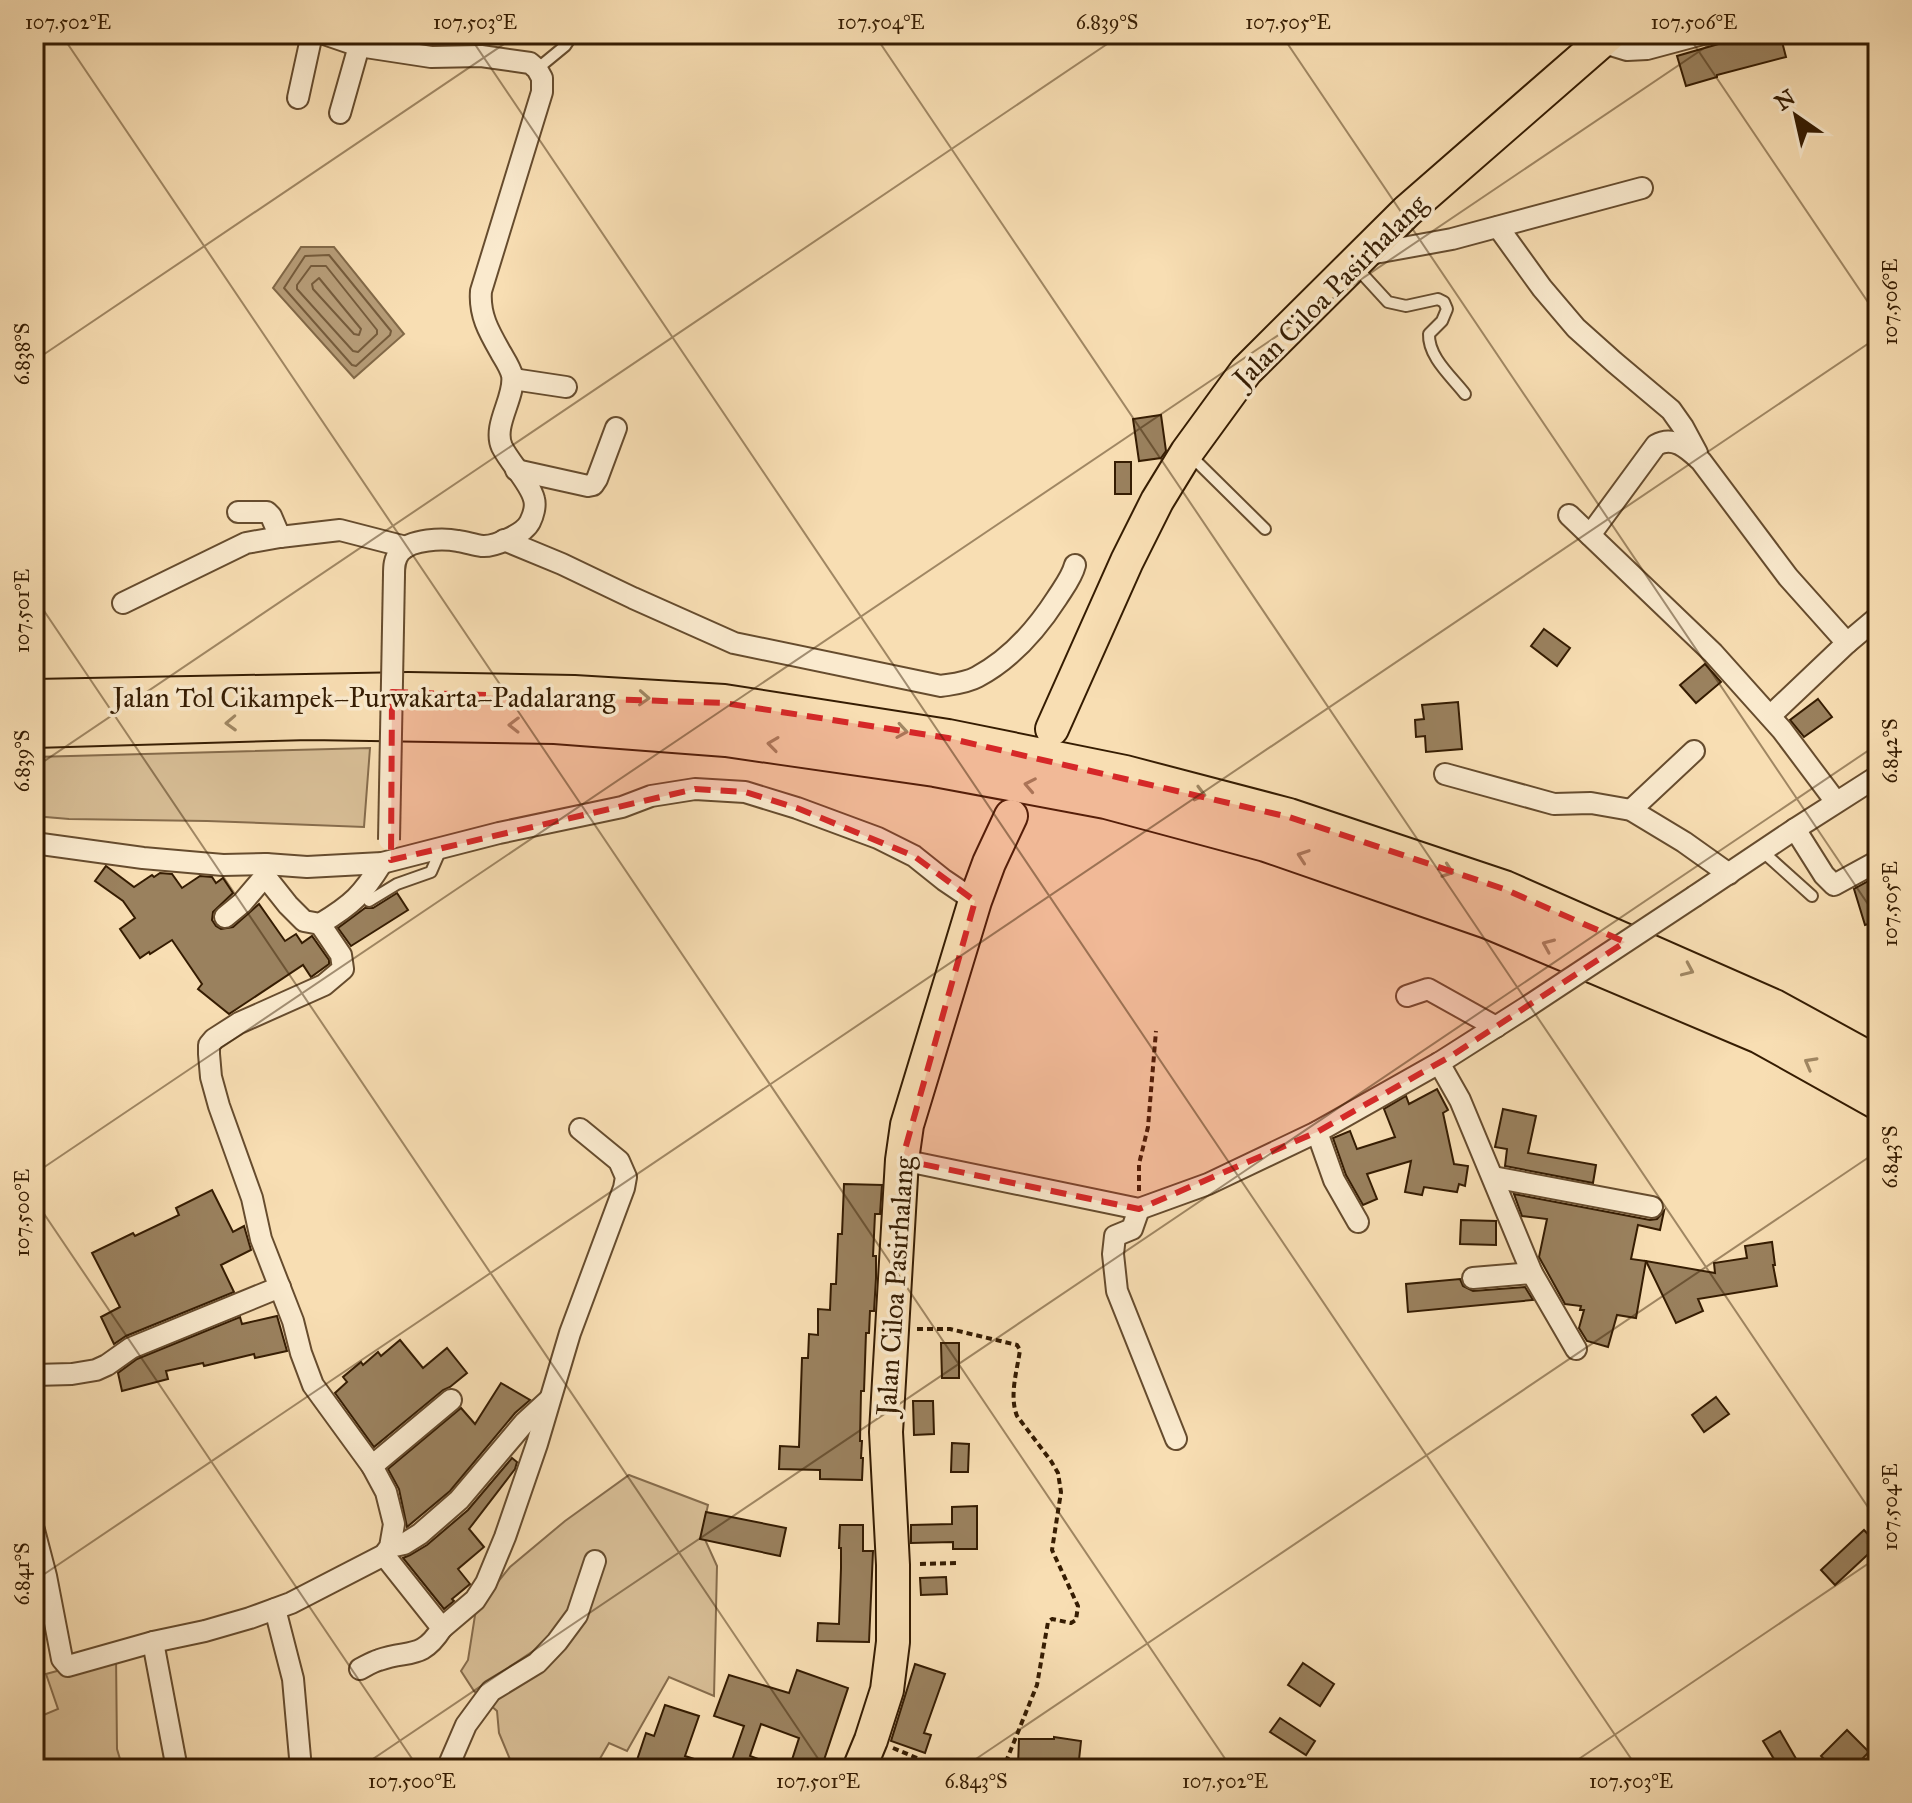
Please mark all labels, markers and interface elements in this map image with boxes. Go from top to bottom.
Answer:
text: 107.502°E [25,10,111,34]
text: 107.503°E [433,10,517,34]
text: 107.504°E [837,10,925,34]
text: 6.839°S [1076,10,1138,34]
text: 107.505°E [1245,10,1331,34]
text: 107.506°E [1651,10,1737,34]
north arrow [1756,76,1836,156]
text: N [1770,83,1801,116]
street label: Jalan Ciloa Pasirhalang [1224,186,1435,397]
text: 107.506°E [1878,259,1902,345]
text: 6.838°S [10,323,34,385]
text: 107.501°E [10,569,34,653]
street label: Jalan Tol Cikampek–Purwakarta–Padalarang [110,680,616,715]
one-way arrow [638,689,651,706]
one-way arrow [224,715,237,732]
one-way arrow [507,716,520,733]
text: 6.842°S [1878,719,1902,783]
one-way arrow [895,722,909,739]
text: 6.839°S [10,730,34,792]
one-way arrow [766,736,780,753]
one-way arrow [1023,778,1037,795]
one-way arrow [1193,784,1206,801]
one-way arrow [1297,850,1311,866]
one-way arrow [1441,861,1455,877]
text: 107.505°E [1878,861,1902,947]
one-way arrow [1541,938,1556,954]
one-way arrow [1680,961,1694,977]
one-way arrow [1804,1057,1819,1073]
text: 6.843°S [1878,1126,1902,1188]
street label: Jalan Ciloa Pasirhalang [868,1154,922,1420]
text: 107.500°E [10,1169,34,1257]
text: 107.504°E [1878,1463,1902,1551]
text: 6.841°S [10,1543,34,1605]
text: 107.500°E [368,1769,456,1793]
text: 107.501°E [776,1769,860,1793]
text: 6.843°S [945,1769,1007,1793]
text: 107.502°E [1182,1769,1268,1793]
text: 107.503°E [1589,1769,1673,1793]

